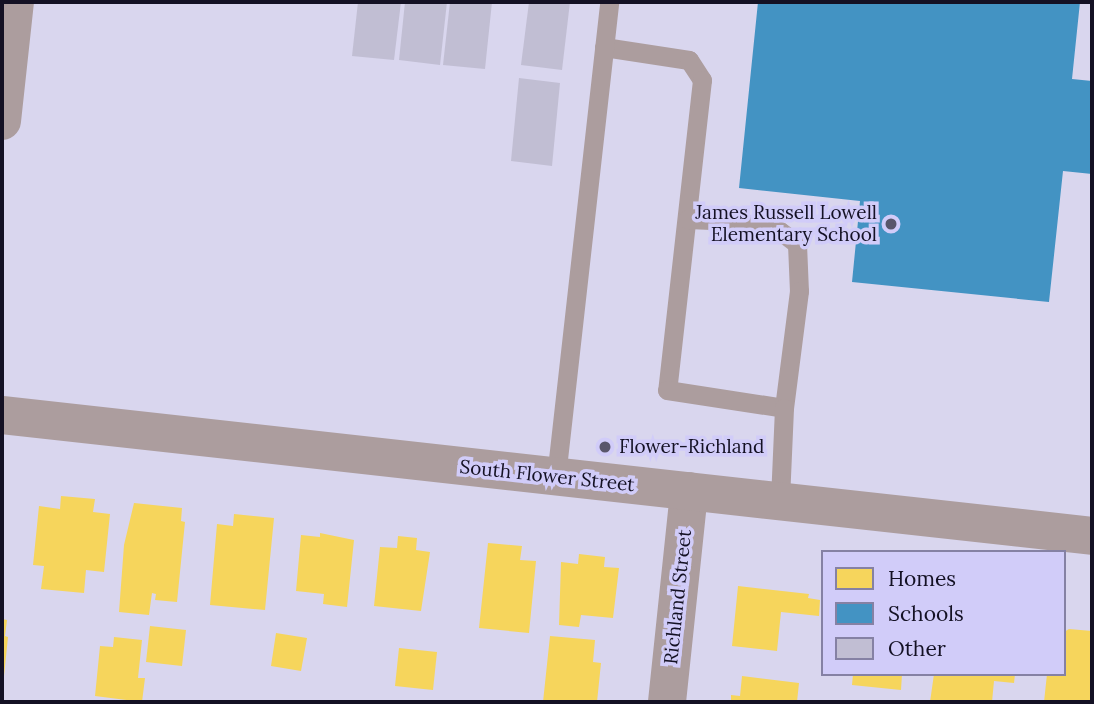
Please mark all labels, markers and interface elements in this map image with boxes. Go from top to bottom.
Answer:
place label: James Russell Lowell Elementary School [695,202,877,246]
marker: James Russell Lowell Elementary School [883,216,899,232]
place label: Flower-Richland [619,436,764,458]
marker: Flower-Richland [597,439,613,455]
street label: South Flower Street [458,455,636,497]
street label: Richland Street [660,528,696,666]
legend [821,550,1066,676]
text: Homes [888,565,956,592]
text: Schools [888,600,964,627]
text: Other [888,635,946,662]

